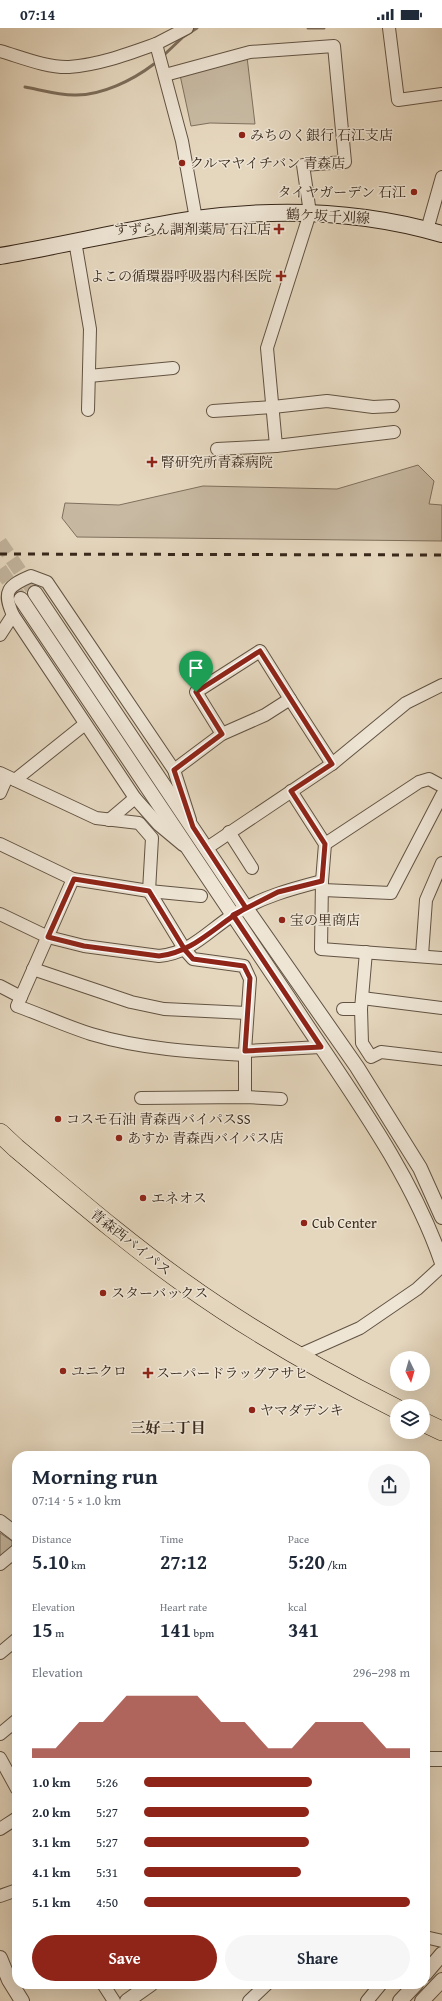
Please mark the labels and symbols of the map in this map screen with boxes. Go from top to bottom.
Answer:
place label: みちのく銀行 石江支店 [250,125,393,145]
marker: みちのく銀行 石江支店 [237,130,247,140]
place label: クルマヤイチバン 青森店 [190,153,345,173]
marker: クルマヤイチバン 青森店 [177,158,187,168]
place label: タイヤガーデン 石江 [277,182,406,202]
marker: タイヤガーデン 石江 [409,187,419,197]
street label: 鶴ケ坂千刈線 [286,204,370,228]
place label: すずらん調剤薬局 石江店 [114,219,271,239]
marker: すずらん調剤薬局 石江店 [274,224,284,234]
place label: よこの循環器呼吸器内科医院 [90,266,272,286]
marker: よこの循環器呼吸器内科医院 [275,270,287,282]
place label: 腎研究所青森病院 [161,452,273,472]
marker: 腎研究所青森病院 [146,456,158,468]
pin [179,651,213,692]
place label: 宝の里商店 [290,910,360,930]
marker: 宝の里商店 [277,915,287,925]
place label: コスモ石油 青森西バイパスSS [66,1109,251,1129]
marker: コスモ石油 青森西バイパスSS [53,1114,63,1124]
place label: あすか 青森西バイパス店 [127,1128,284,1148]
marker: あすか 青森西バイパス店 [114,1133,124,1143]
place label: エネオス [151,1188,207,1208]
marker: エネオス [138,1193,148,1203]
street label: 青森西バイパス [86,1204,176,1280]
place label: Cub Center [312,1213,377,1233]
marker: Cub Center [299,1218,309,1228]
place label: スターバックス [111,1283,208,1303]
marker: スターバックス [98,1288,108,1298]
north arrow [390,1351,430,1391]
place label: ユニクロ [71,1361,127,1381]
place label: スーパードラッグアサヒ [156,1363,308,1383]
marker: ユニクロ [58,1366,68,1376]
marker: スーパードラッグアサヒ [143,1368,153,1378]
place label: ヤマダデンキ [260,1400,344,1420]
marker: ヤマダデンキ [247,1405,257,1415]
district label: 三好二丁目 [130,1417,206,1438]

